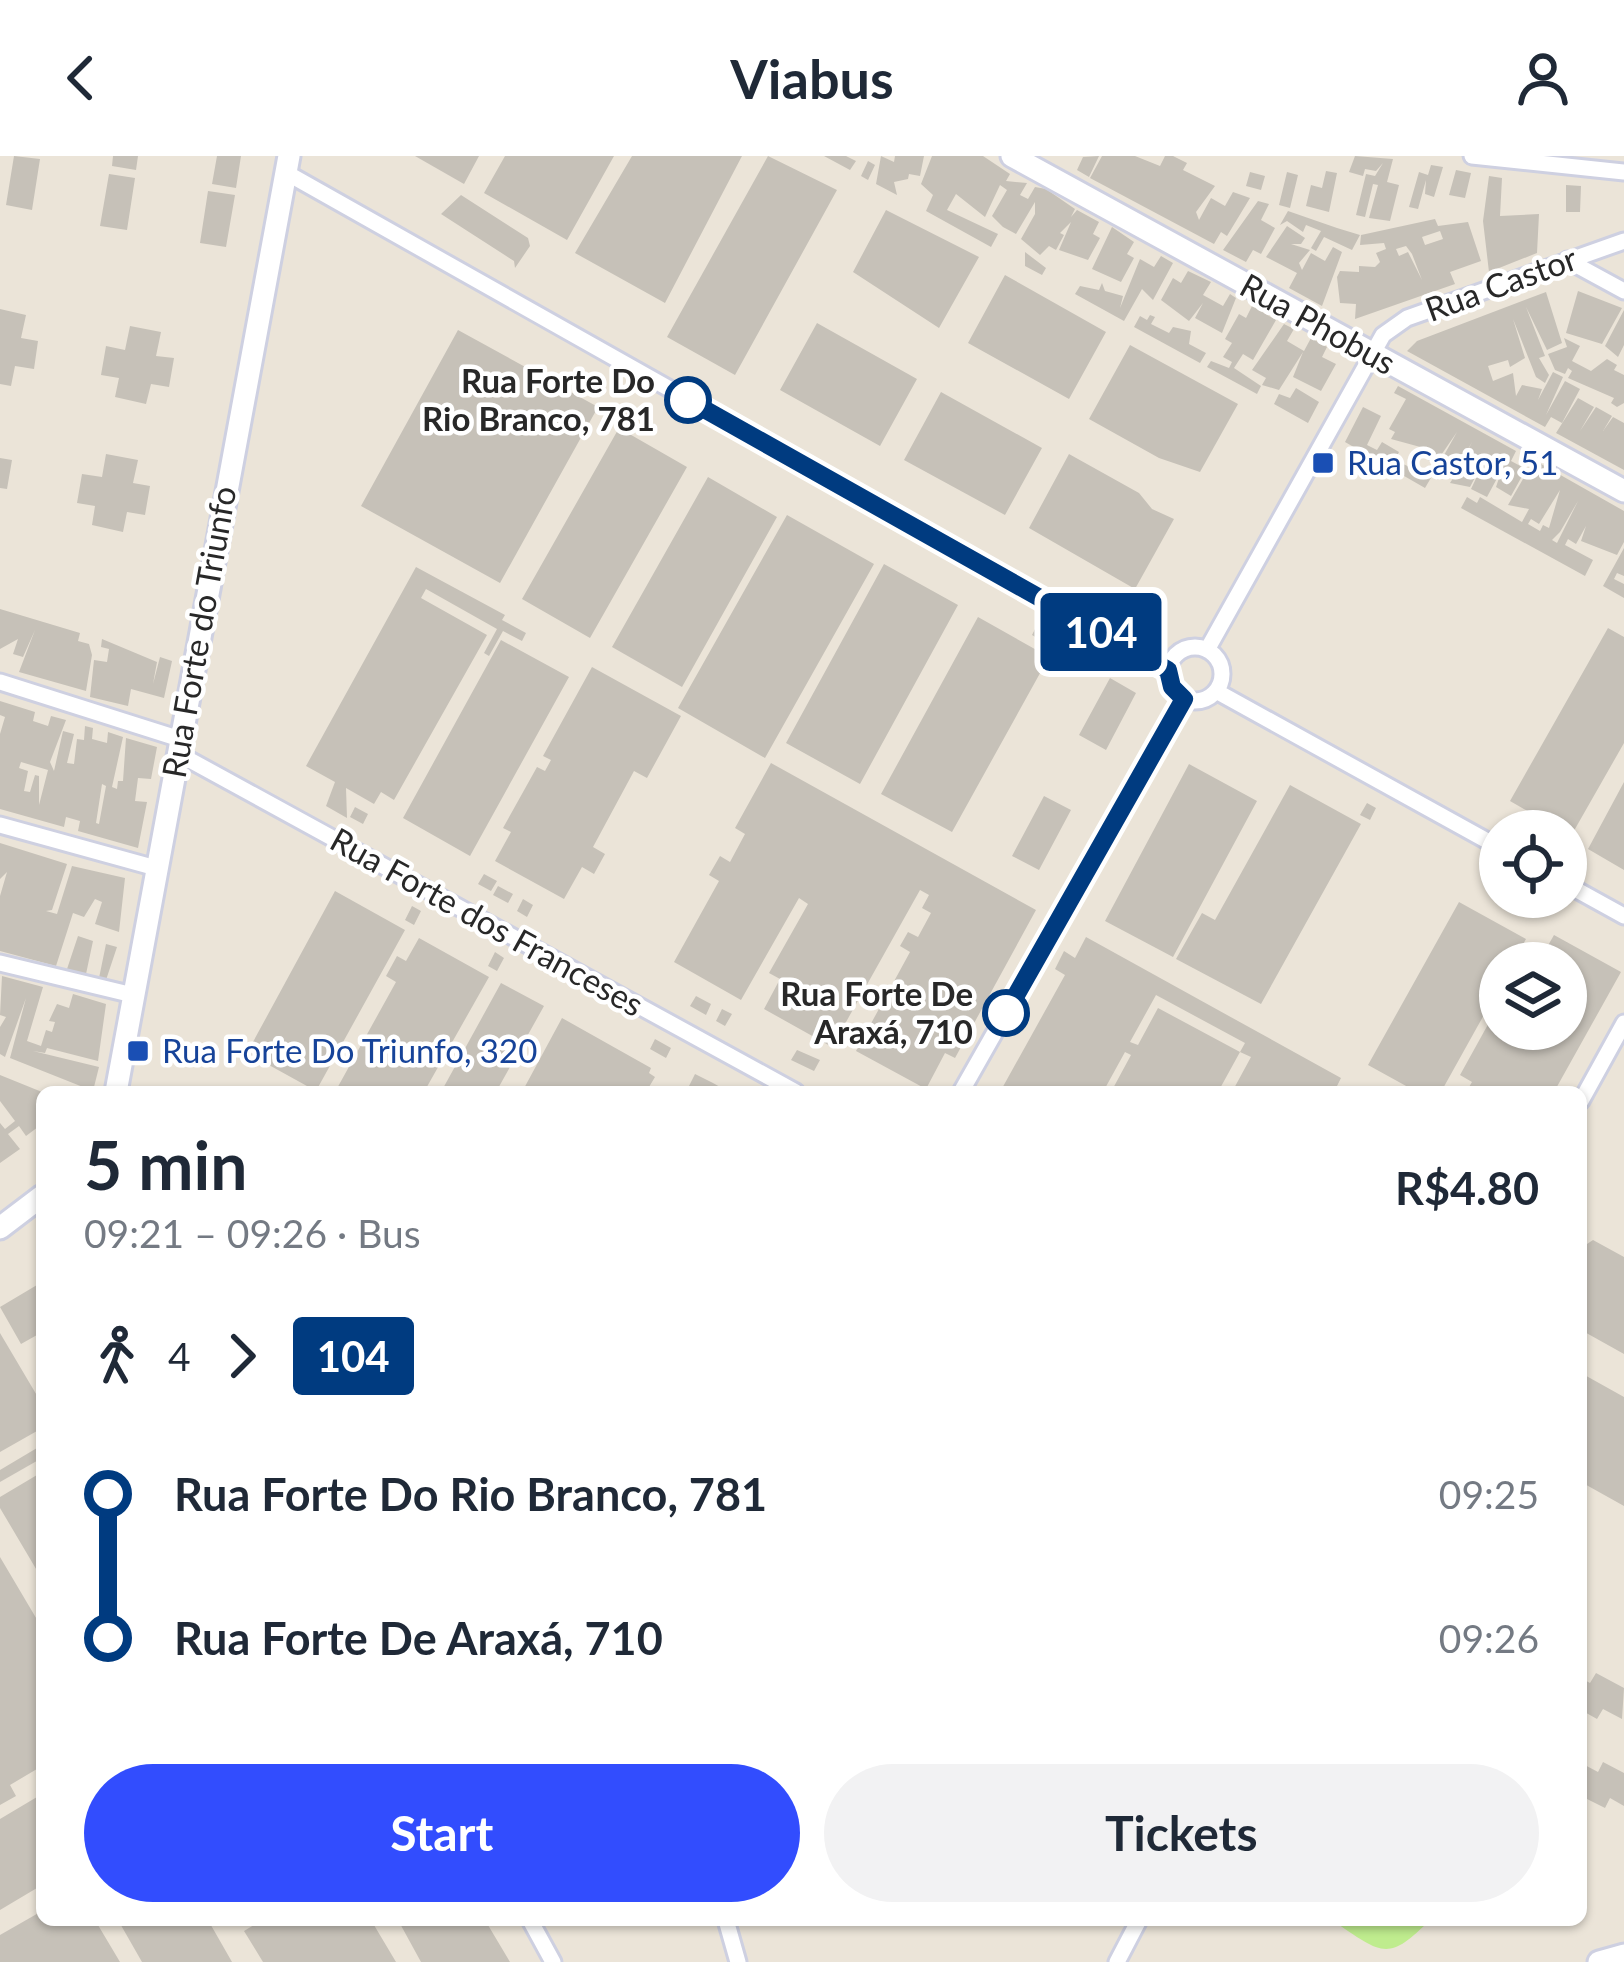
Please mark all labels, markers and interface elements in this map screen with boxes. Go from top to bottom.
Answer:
icon: back [48,45,114,111]
icon: person [1510,45,1576,111]
text: Viabus [730,46,894,111]
street label: Rua Castor [1419,237,1582,329]
street label: Rua Phobus [1234,264,1403,382]
place label: Rua Forte Do Rio Branco, 781 [422,360,655,438]
marker: Rua Forte Do Rio Branco, 781 [666,378,710,422]
place label: Rua Castor, 51 [1347,442,1558,482]
marker: Rua Castor, 51 [1310,450,1336,476]
street label: Rua Forte do Triunfo [153,483,243,781]
line badge: 104 [1032,593,1170,671]
text: 104 [1064,607,1138,657]
map controls [1479,810,1587,1050]
button: locate [1479,810,1587,918]
street label: Rua Forte dos Franceses [324,818,651,1024]
button: layers [1479,942,1587,1050]
place label: Rua Forte De Araxá, 710 [780,973,973,1051]
marker: Rua Forte De Araxá, 710 [984,991,1028,1035]
place label: Rua Forte Do Triunfo, 320 [162,1030,537,1070]
marker: Rua Forte Do Triunfo, 320 [125,1038,151,1064]
text: 5 min [84,1125,248,1204]
text: R$4.80 [1395,1161,1539,1215]
text: 09:21 – 09:26 · Bus [84,1210,421,1256]
icon: walk [84,1323,150,1389]
icon: forward [209,1323,275,1389]
text: 104 [317,1331,390,1381]
text: 4 [168,1333,191,1379]
text: Rua Forte Do Rio Branco, 781 [174,1467,767,1521]
text: 09:25 [1439,1471,1539,1517]
text: Rua Forte De Araxá, 710 [174,1611,663,1665]
text: 09:26 [1439,1615,1539,1661]
button: Start [84,1764,800,1902]
button: Tickets [824,1764,1539,1902]

